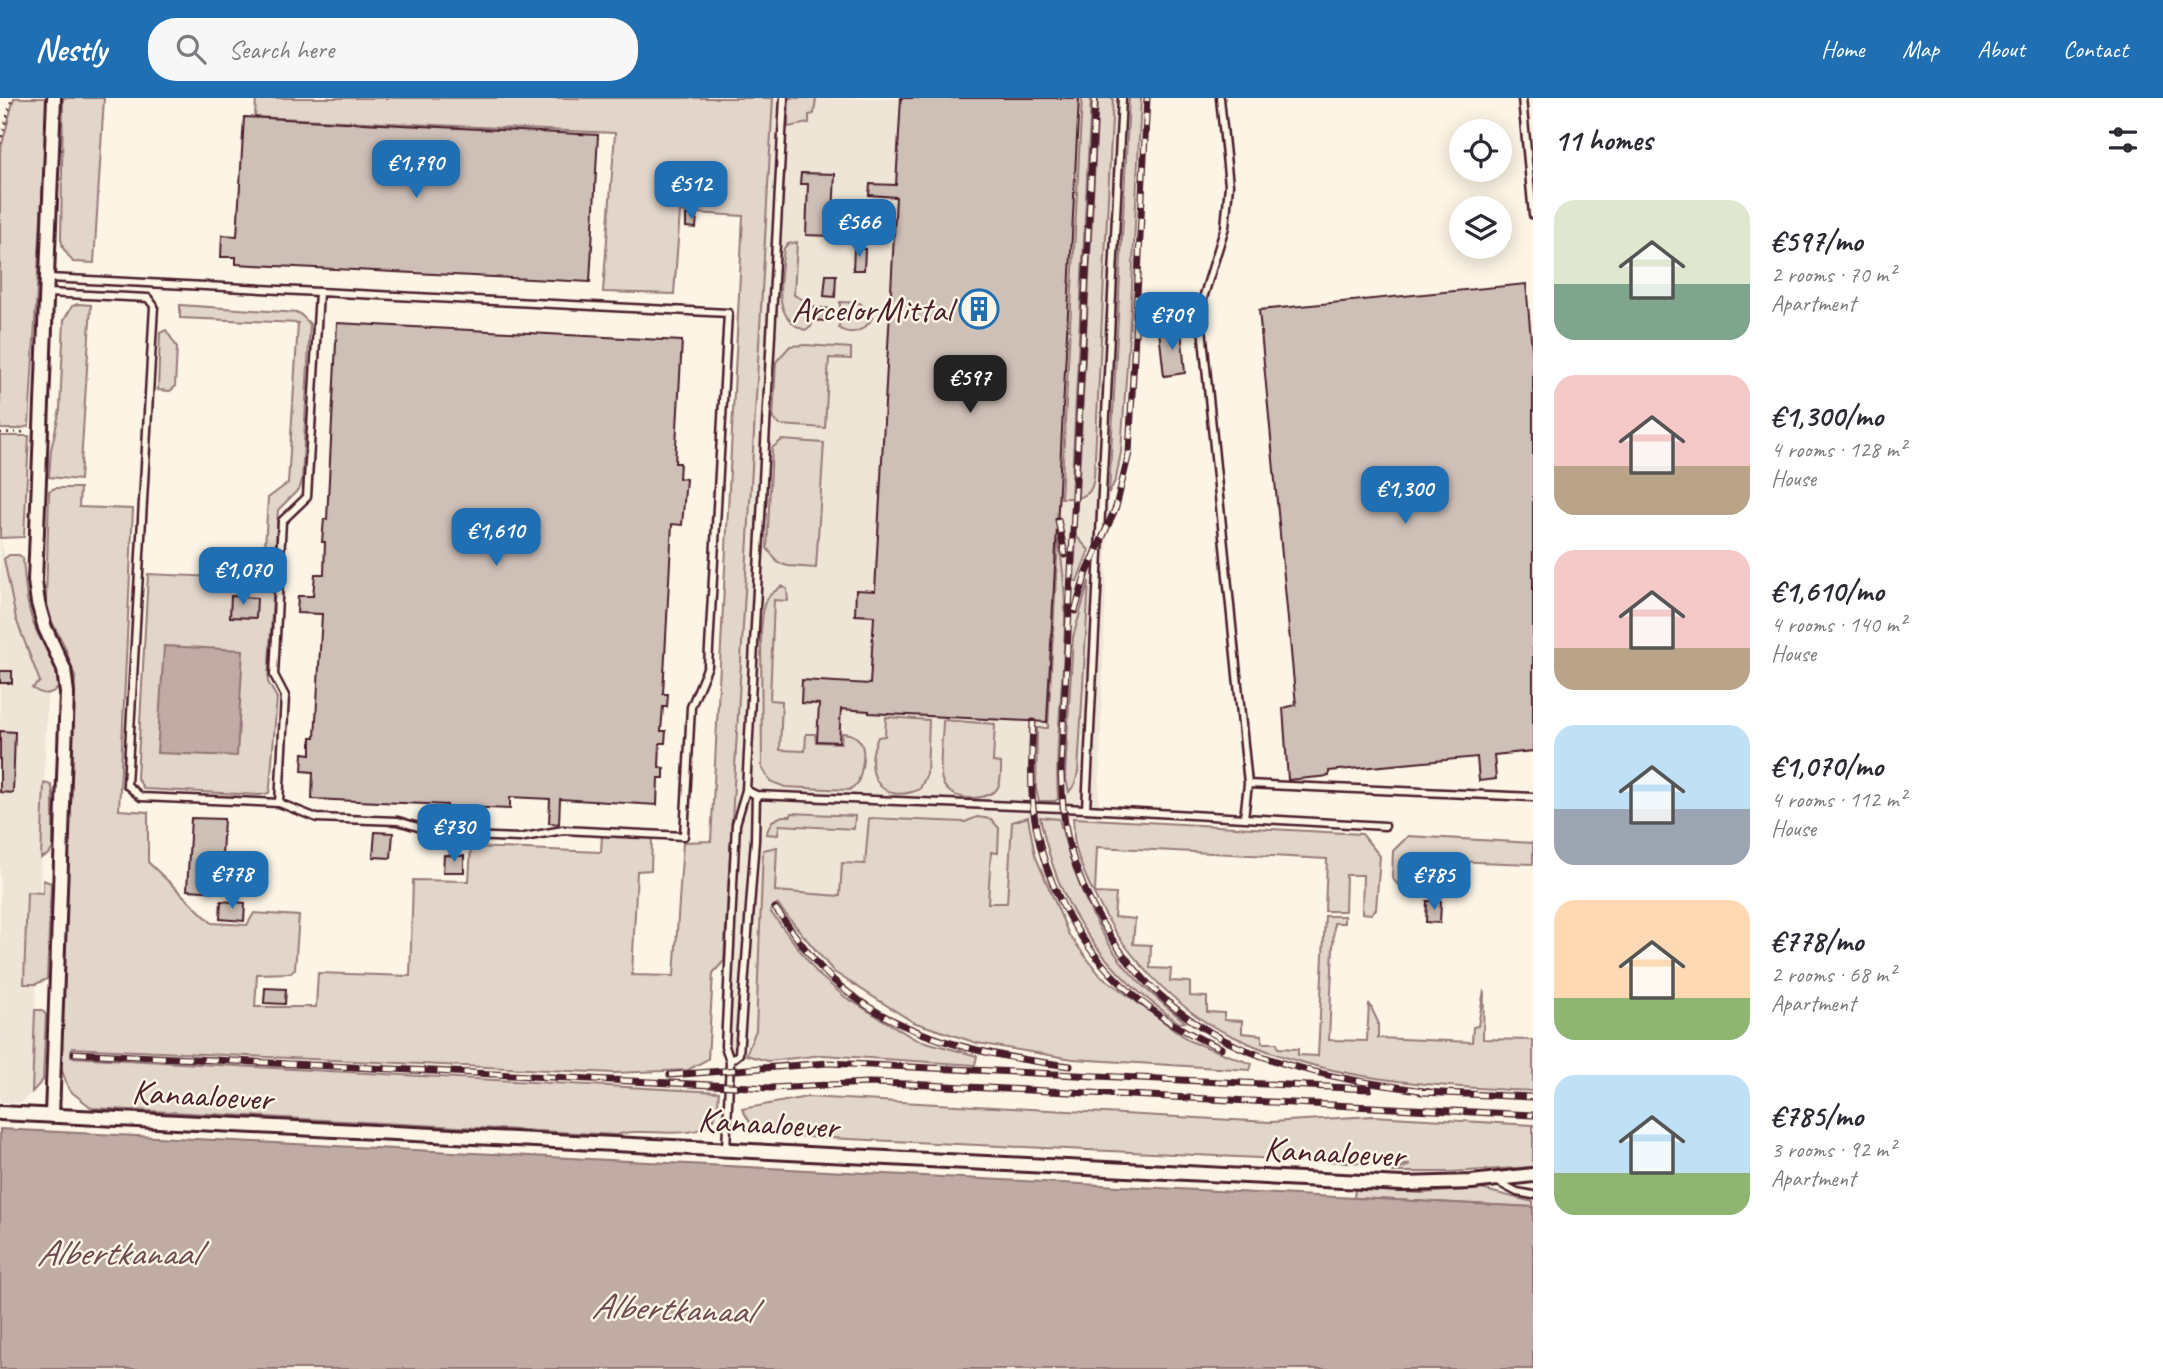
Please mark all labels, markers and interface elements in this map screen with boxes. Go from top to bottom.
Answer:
search box [148,18,638,81]
text: Nestly [35,28,106,70]
icon: search [172,30,210,68]
text: Search here [228,33,334,66]
text: Home [1821,34,1864,64]
text: Map [1902,34,1939,64]
text: About [1977,34,2025,64]
text: Contact [2063,34,2128,64]
map controls [1449,119,1512,259]
button: locate [1449,119,1512,182]
text: 11 homes [1554,121,1652,159]
icon: filters [2104,121,2142,159]
pin: €1,790 [359,140,473,200]
text: €1,790 [388,148,444,177]
pin: €512 [650,162,732,221]
text: €512 [670,169,712,198]
button: layers [1449,196,1512,259]
pin: €566 [818,200,900,259]
text: €566 [838,207,880,236]
text: €597/mo [1771,222,1862,260]
icon: home [1610,228,1694,312]
text: 2 rooms · 70 m² [1771,260,1895,289]
place label: ArcelorMittal [792,287,958,332]
building icon: ArcelorMittal [958,288,1000,330]
text: Apartment [1771,289,1856,318]
pin: €709 [1131,292,1213,352]
text: €709 [1151,300,1193,329]
pin: €597 [929,356,1011,415]
text: €597 [950,363,990,392]
text: €1,300/mo [1771,397,1883,435]
icon: home [1610,403,1694,487]
text: 4 rooms · 128 m² [1771,435,1906,464]
text: House [1771,464,1816,493]
pin: €1,300 [1348,466,1462,526]
text: €1,300 [1377,474,1433,503]
pin: €1,610 [439,508,553,568]
text: €1,610 [468,516,524,545]
pin: €1,070 [186,547,300,607]
text: €1,070 [215,555,271,584]
text: €1,610/mo [1771,572,1884,610]
icon: home [1610,578,1694,662]
text: 4 rooms · 140 m² [1771,610,1906,639]
text: House [1771,639,1816,668]
text: €1,070/mo [1771,747,1883,785]
icon: home [1610,753,1694,837]
text: 4 rooms · 112 m² [1771,785,1906,814]
pin: €730 [413,804,495,864]
text: €730 [433,812,475,841]
text: House [1771,814,1816,843]
pin: €778 [191,852,273,911]
pin: €785 [1393,852,1475,912]
text: €778 [211,859,253,888]
text: €785 [1414,860,1454,889]
text: €778/mo [1771,922,1863,960]
icon: home [1610,928,1694,1012]
text: 2 rooms · 68 m² [1771,960,1895,989]
text: Apartment [1771,989,1856,1018]
street label: Kanaaloever [131,1069,277,1121]
street label: Kanaaloever [697,1097,843,1149]
text: €785/mo [1771,1097,1863,1135]
icon: home [1610,1103,1694,1187]
street label: Kanaaloever [1263,1126,1409,1178]
text: 3 rooms · 92 m² [1771,1135,1895,1164]
text: Apartment [1771,1164,1856,1193]
water label: Albertkanaal [36,1229,210,1276]
water label: Albertkanaal [591,1282,766,1335]

